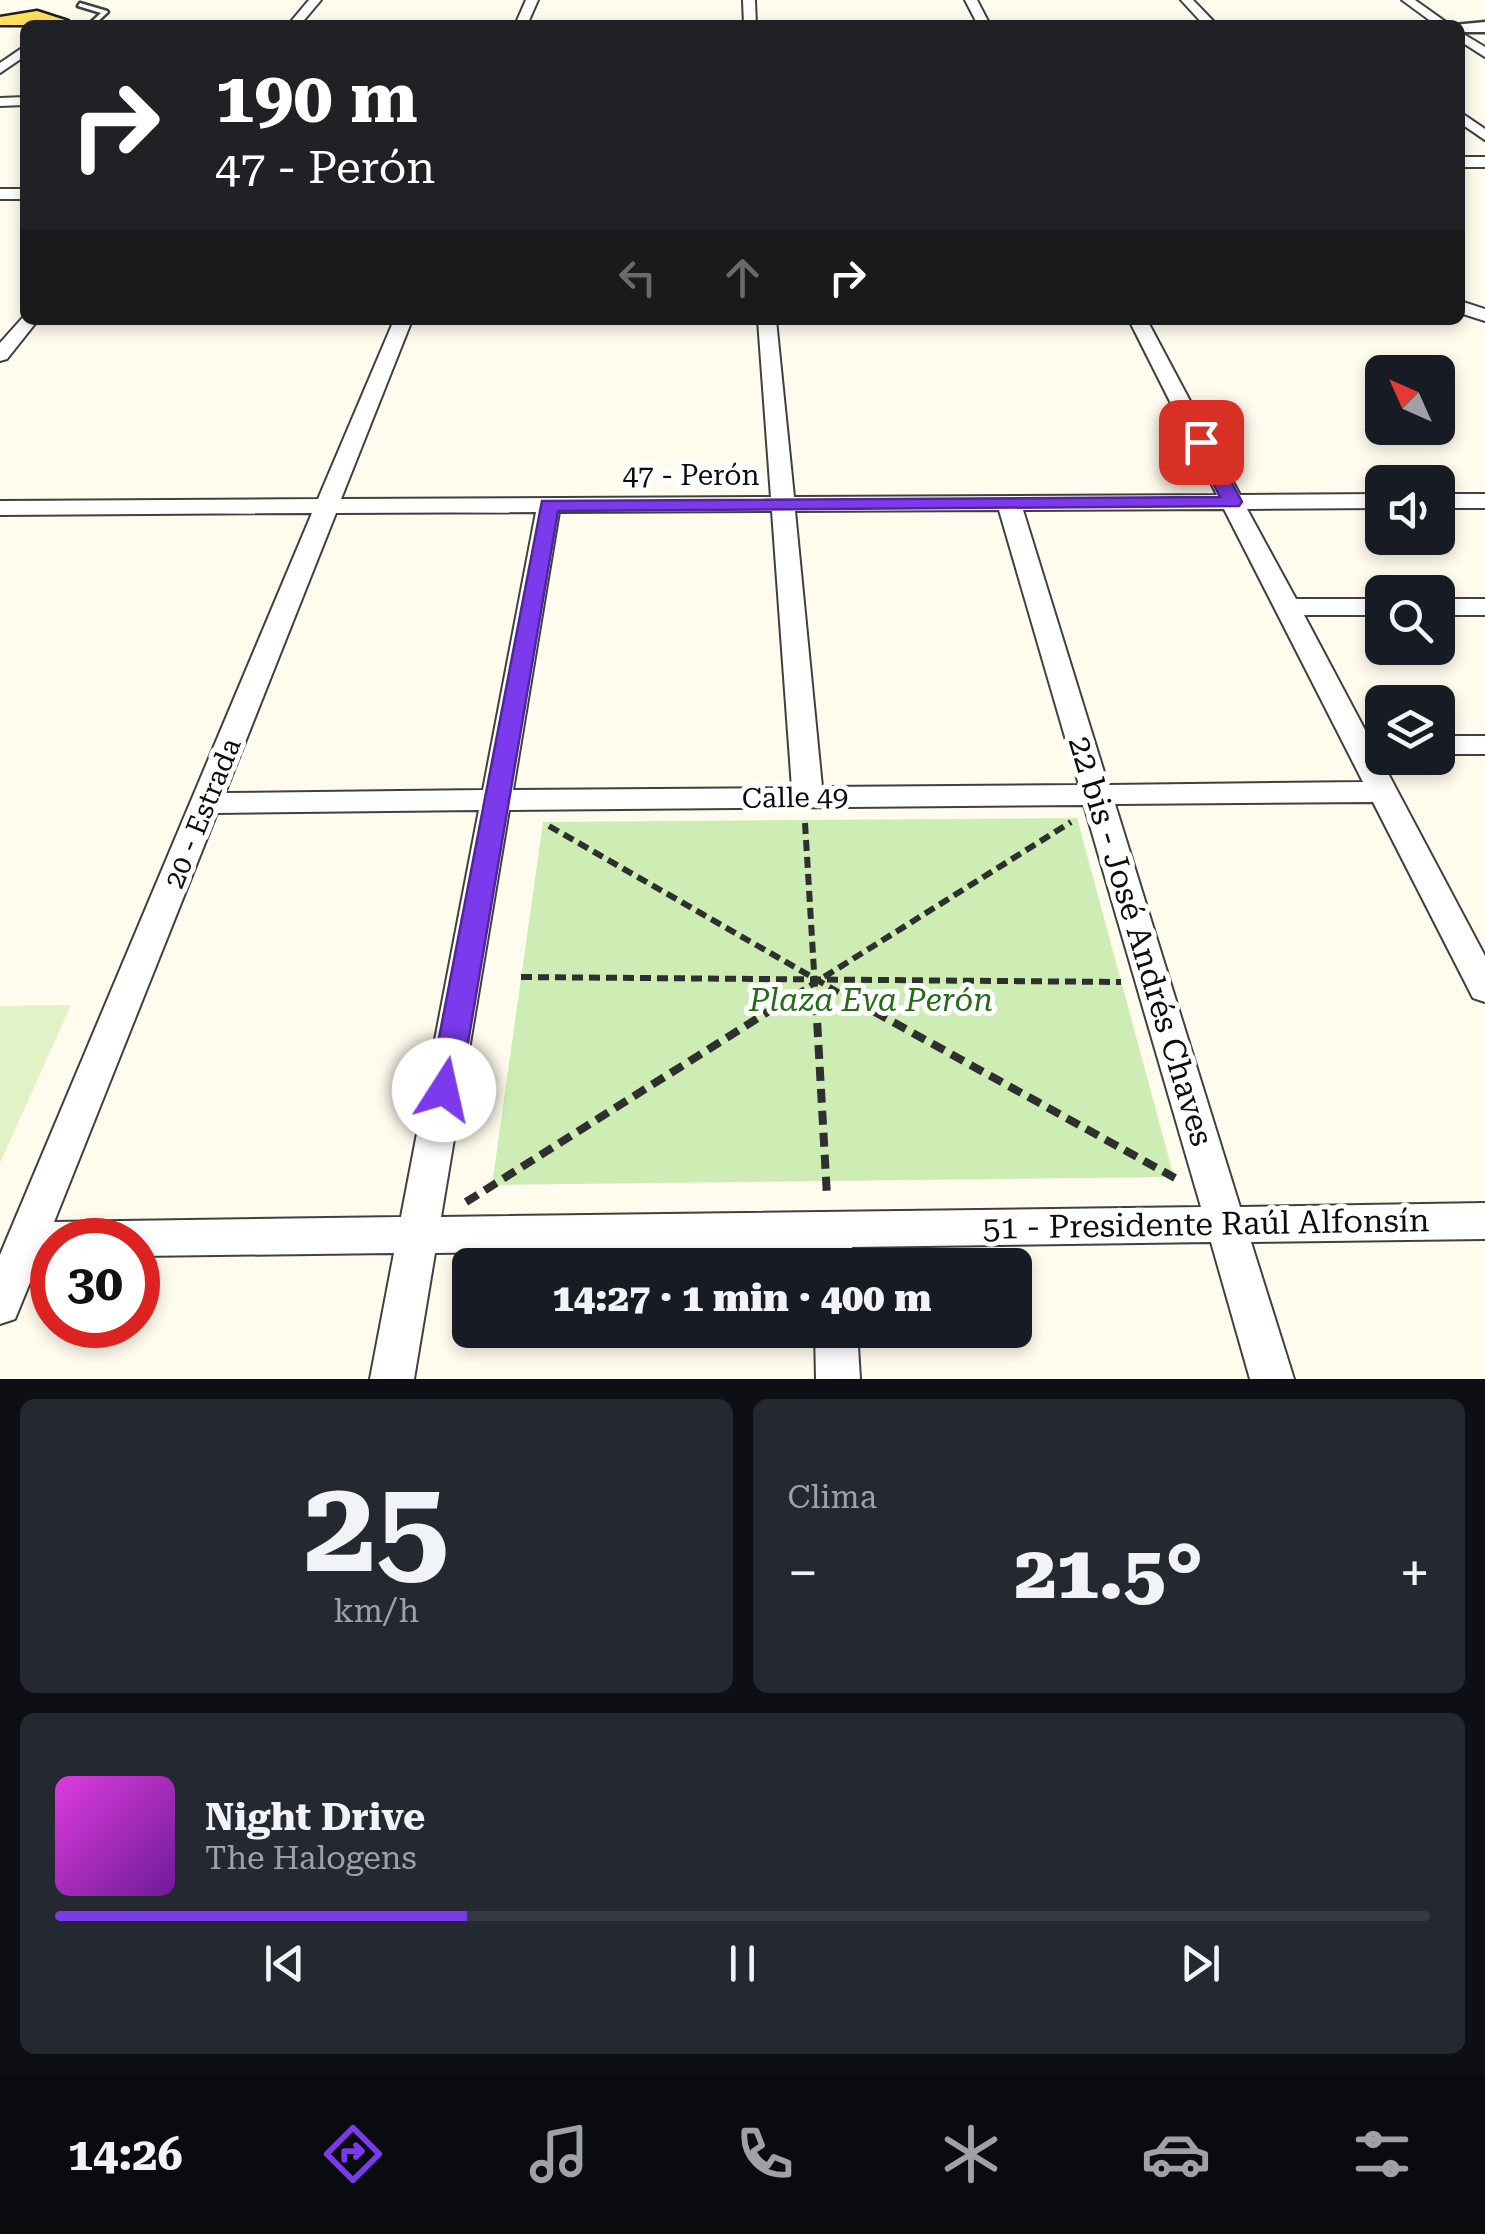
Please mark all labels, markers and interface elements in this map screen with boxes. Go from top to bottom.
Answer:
text: 190 m [215,57,418,139]
icon: right [50,60,180,190]
text: 47 - Perón [215,141,435,194]
icon: left [610,250,665,305]
icon: ahead [715,250,770,305]
icon: right [820,250,875,305]
north arrow [1365,355,1455,445]
map controls [1365,355,1455,775]
pin [1159,400,1244,485]
icon: arrive [1174,415,1229,470]
street label: 47 - Perón [622,459,760,492]
button: sound [1365,465,1455,555]
button: search [1365,575,1455,665]
button: layers [1365,685,1455,775]
street label: 22 bis - José Andrés Chaves [1060,732,1222,1150]
street label: 20 - Estrada [157,733,248,893]
street label: Calle 49 [742,780,848,815]
park label: Plaza Eva Perón [748,981,993,1019]
position arrow [392,1038,496,1142]
street label: 51 - Presidente Raúl Alfonsín [982,1201,1430,1247]
speed limit sign: 30 [30,1218,160,1348]
text: 14:27 · 1 min · 400 m [552,1276,932,1320]
text: 25 [303,1450,449,1603]
text: Clima [788,1478,877,1516]
text: 21.5° [1014,1528,1203,1616]
text: − [788,1541,818,1605]
text: + [1399,1541,1430,1605]
text: km/h [333,1592,419,1630]
text: Night Drive [205,1795,425,1839]
text: The Halogens [205,1839,417,1877]
icon: previous [257,1936,312,1991]
icon: pause [715,1936,770,1991]
icon: next [1173,1936,1228,1991]
icon: directions [318,2119,388,2189]
icon: music [524,2119,594,2189]
icon: phone [730,2119,800,2189]
icon: climate [936,2119,1006,2189]
icon: car [1141,2119,1211,2189]
icon: filters [1347,2119,1417,2189]
text: 14:26 [68,2128,183,2181]

